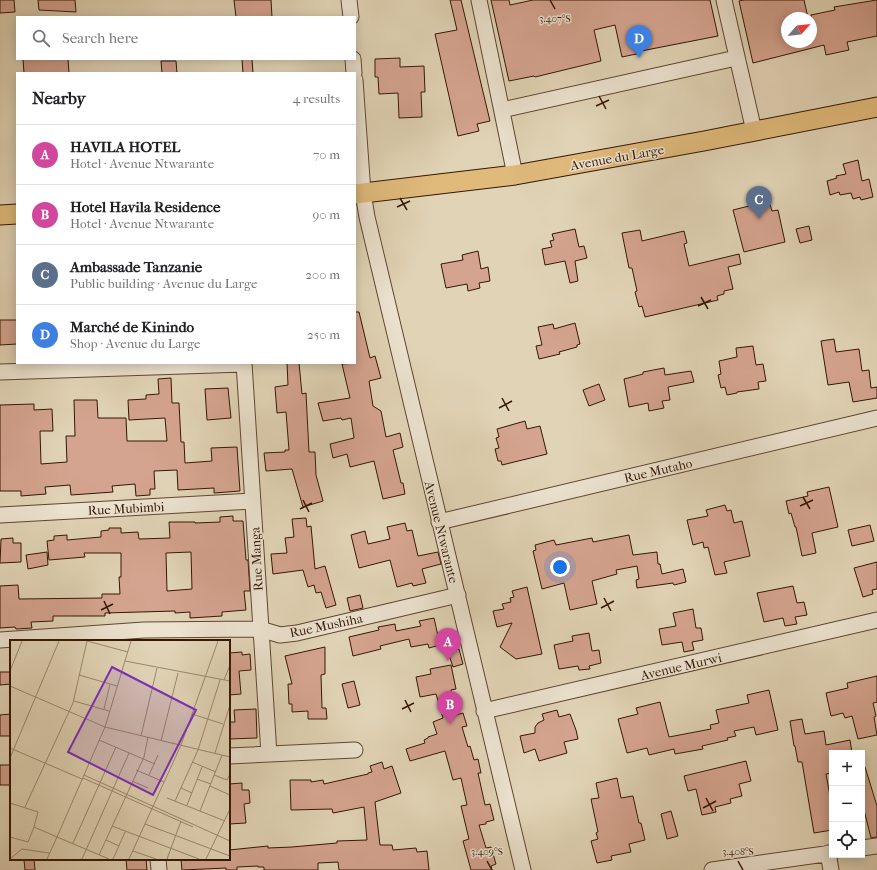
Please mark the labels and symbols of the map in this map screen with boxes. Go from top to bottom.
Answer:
north arrow [781,12,817,48]
text: 3.407°S [539,13,571,25]
pin: D [626,25,652,58]
street label: Avenue du Large [568,142,666,173]
pin: C [746,186,772,219]
street label: Rue Mutaho [623,455,694,486]
street label: Avenue Ntwarante [421,479,462,585]
street label: Rue Mubimbi [87,499,165,518]
street label: Rue Manga [247,526,266,591]
your location [550,557,570,577]
street label: Rue Mushiha [288,610,365,641]
pin: A [435,628,461,661]
inset map [10,640,230,860]
street label: Avenue Murwi [638,650,723,683]
pin: B [437,691,463,724]
text: 3.409°S [471,846,503,858]
text: 3.408°S [722,846,754,858]

